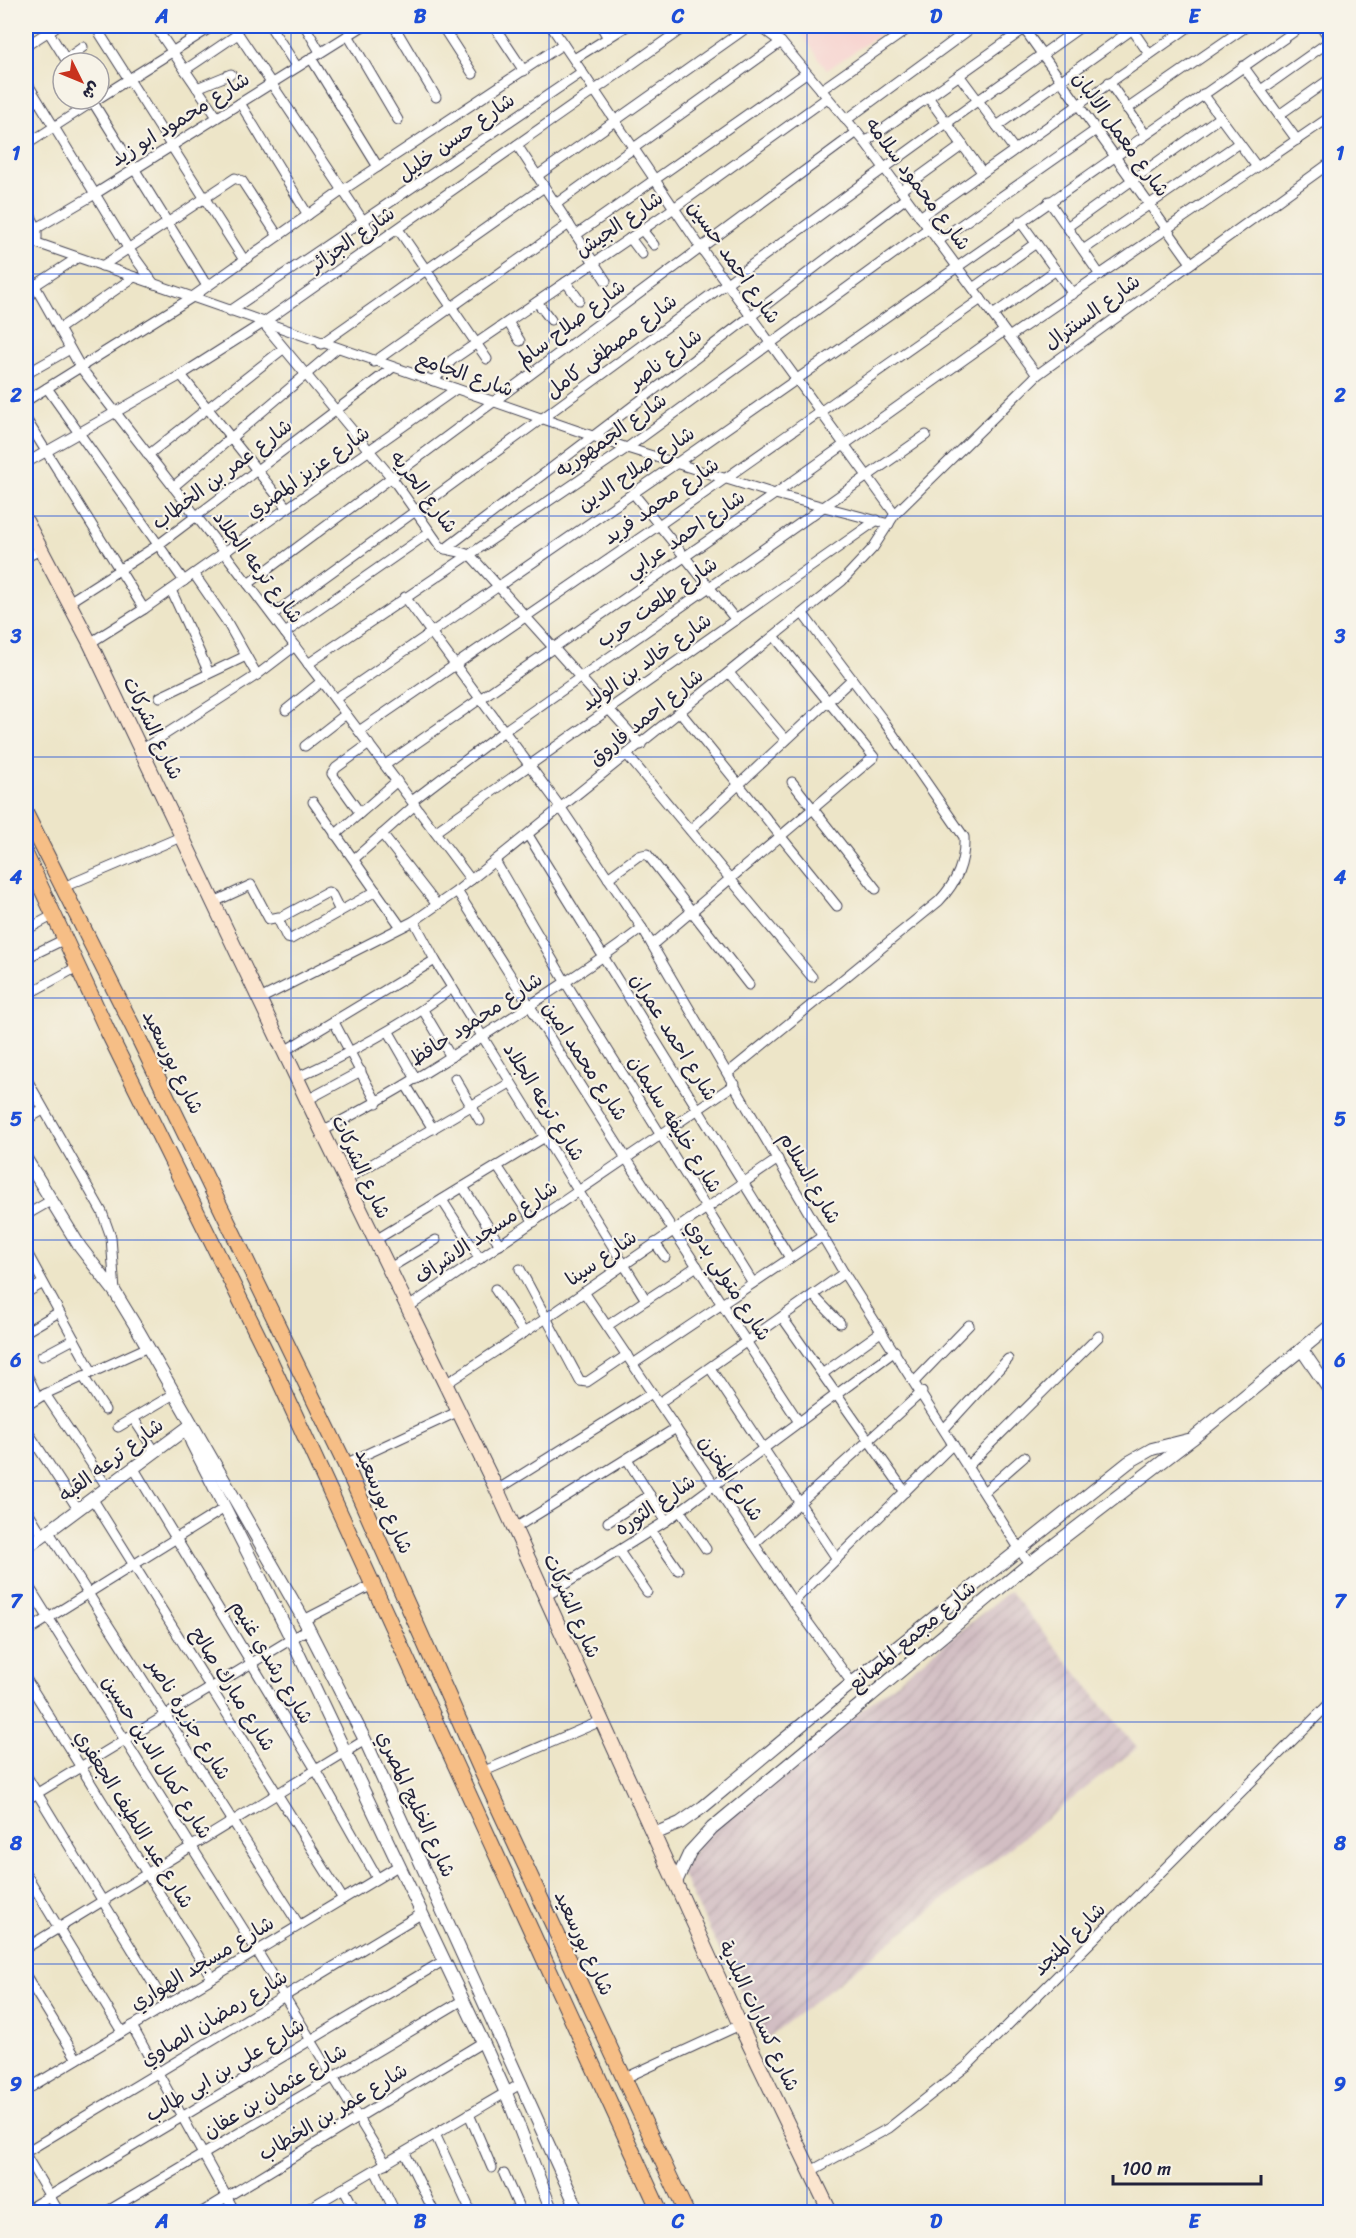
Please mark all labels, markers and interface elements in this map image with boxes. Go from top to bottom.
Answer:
text: A [154,0,169,34]
text: B [414,0,427,34]
text: C [671,0,685,34]
text: D [930,0,943,34]
text: E [1188,0,1201,34]
north arrow [51,51,111,111]
street label: شارع محمود ابو زيد [103,62,257,176]
street label: شارع معمل الالبان [1063,63,1179,205]
text: ش [75,75,108,107]
street label: شارع حسن خليل [390,83,522,191]
street label: شارع محمود سلامه [856,110,980,258]
text: 1 [12,136,21,171]
text: 1 [1336,136,1345,171]
street label: شارع الجيش [567,181,671,267]
street label: شارع احمد حسين [678,193,790,331]
street label: شارع الجزائر [300,196,402,283]
street label: شارع السنترال [1036,265,1148,359]
street label: شارع صلاح سالم [509,270,633,376]
street label: شارع مصطفى كامل [537,284,685,408]
street label: شارع ناصر [618,319,710,400]
street label: شارع الجامع [412,341,518,407]
text: 2 [9,378,22,413]
text: 2 [1333,378,1346,413]
street label: شارع الجمهوريه [548,383,674,487]
street label: شارع عمر بن الخطاب [144,409,300,539]
street label: شارع عزيز المصري [238,416,378,528]
street label: شارع صلاح الدين [570,416,702,522]
street label: شارع الحريه [381,443,467,541]
street label: شارع محمد فريد [595,448,727,554]
street label: شارع احمد عرابي [617,481,753,587]
street label: شارع ترعه الجلاد [203,503,313,631]
street label: شارع طلعت حرب [589,547,725,657]
street label: شارع خالد بن الوليد [573,603,719,721]
text: 3 [10,619,22,654]
text: 3 [1334,619,1346,654]
street label: شارع احمد فاروق [580,659,712,775]
street label: شارع الشركات [113,670,193,786]
text: 4 [9,860,23,895]
text: 4 [1333,860,1347,895]
street label: شارع محمود حافظ [402,962,550,1076]
street label: شارع احمد عمران [620,966,728,1108]
street label: شارع محمد امين [533,994,637,1128]
street label: شارع بورسعيد [132,1003,214,1121]
street label: شارع ترعه الجلاد [493,1036,595,1168]
street label: شارع خليفه سليمان [618,1048,732,1200]
text: 5 [10,1102,22,1137]
text: 5 [1334,1102,1346,1137]
street label: شارع الشركات [322,1109,400,1225]
street label: شارع السلام [769,1125,851,1231]
street label: شارع مسجد الاشراف [407,1171,565,1293]
street label: شارع متولي بدوي [675,1212,781,1348]
street label: شارع سينا [558,1220,644,1296]
text: 6 [9,1343,22,1378]
text: 6 [1333,1343,1346,1378]
street label: شارع ترعه القبه [51,1408,171,1512]
street label: شارع المخزن [689,1427,773,1529]
street label: شارع بورسعيد [345,1442,423,1560]
street label: شارع الثوره [607,1465,703,1545]
street label: شارع الشركات [533,1548,611,1664]
street label: شارع مجمع المصانع [840,1571,984,1701]
text: 7 [10,1584,23,1619]
text: 7 [1334,1584,1347,1619]
street label: شارع رشدي غنيم [221,1593,323,1731]
street label: شارع مبارك صالح [181,1620,285,1758]
street label: شارع جزيره ناصر [136,1649,241,1787]
street label: شارع كمال الدين حسين [92,1668,222,1846]
street label: شارع عبد اللطيف الجعفري [65,1722,203,1916]
street label: شارع الخليج المصري [367,1725,465,1883]
text: 8 [9,1826,23,1861]
text: 8 [1333,1826,1347,1861]
street label: شارع بورسعيد [544,1884,624,2002]
street label: شارع المنجد [1023,1893,1115,1985]
street label: شارع مسجد الهواري [123,1906,281,2020]
street label: شارع كسارات البلدية [709,1934,809,2098]
street label: شارع رمضان الصاوي [133,1960,295,2076]
street label: شارع على بن ابى طالب [138,2008,312,2132]
street label: شارع عثمان بن عفان [196,2034,354,2148]
street label: شارع عمر بن الخطاب [251,2053,415,2171]
text: 9 [10,2067,22,2102]
text: 9 [1334,2067,1346,2102]
scale bar [1113,2148,1262,2186]
text: 100 m [1122,2153,1171,2185]
text: A [154,2204,169,2238]
text: B [414,2204,427,2238]
text: C [671,2204,685,2238]
text: D [930,2204,943,2238]
text: E [1188,2204,1201,2238]

